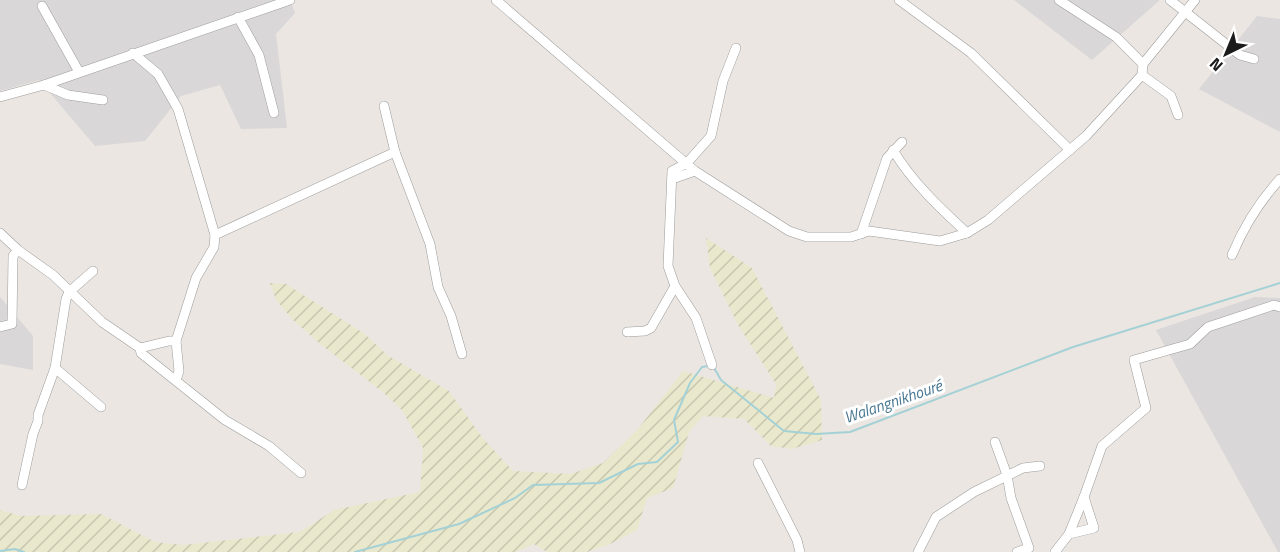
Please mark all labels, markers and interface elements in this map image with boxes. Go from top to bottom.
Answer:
north arrow [1196,24,1256,84]
text: N [1204,52,1228,78]
water label: Walangnikhouré [841,372,947,429]

